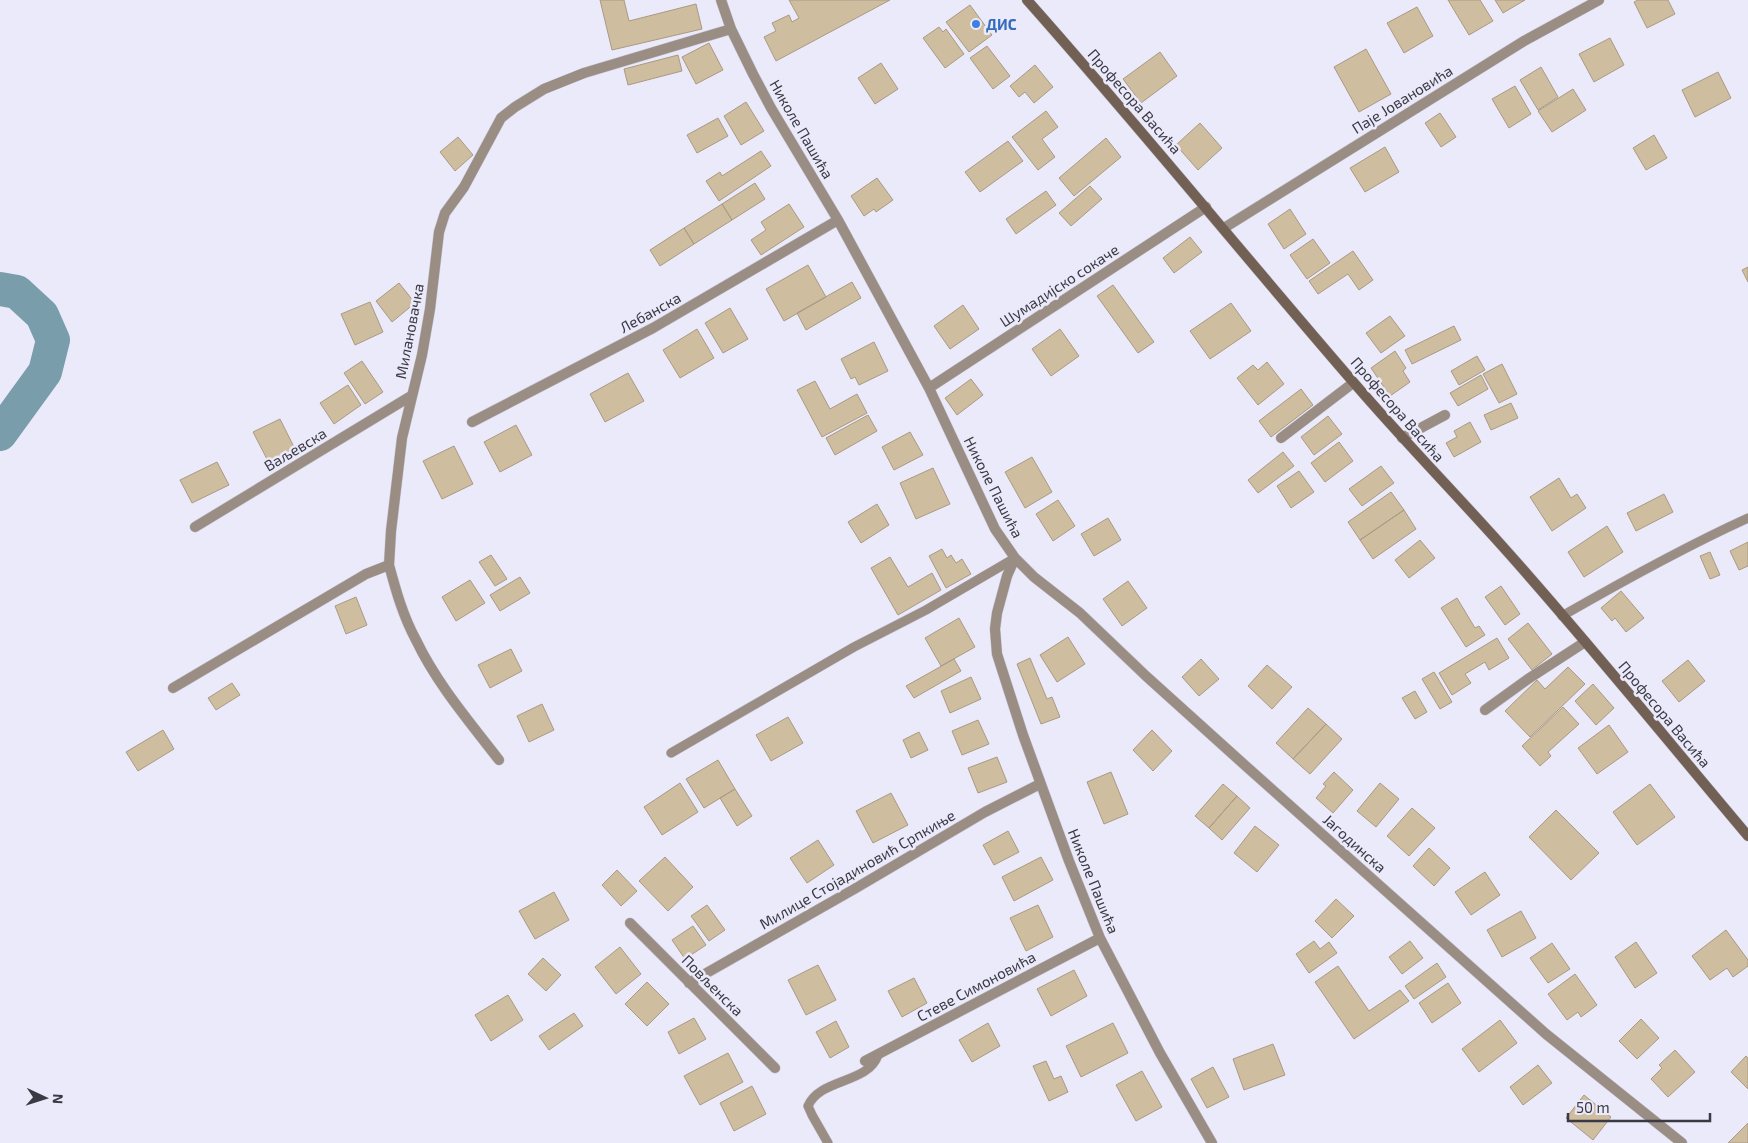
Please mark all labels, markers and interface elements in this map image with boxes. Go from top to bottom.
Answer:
place label: ДИС [986,15,1017,33]
marker: ДИС [970,18,982,30]
street label: Професора Васића [1085,45,1185,157]
street label: Паје Јовановића [1348,61,1456,138]
street label: Николе Пашића [766,76,838,182]
street label: Шумадијско сокаче [996,240,1122,331]
street label: Милановачка [391,282,427,380]
street label: Лебанска [616,288,684,336]
street label: Професора Васића [1348,353,1448,465]
street label: Ваљевска [260,423,330,475]
street label: Николе Пашића [961,433,1027,541]
street label: Професора Васића [1615,657,1715,771]
street label: Милице Стојадиновић Српкиње [756,805,959,933]
street label: Јагодинска [1320,810,1390,876]
street label: Николе Пашића [1065,826,1123,936]
street label: Стеве Симоновића [913,947,1039,1025]
street label: Повљенска [679,951,747,1019]
north arrow [20,1073,70,1123]
scale bar [1568,1090,1710,1122]
text: N [50,1093,67,1105]
text: 50 m [1576,1098,1610,1116]

